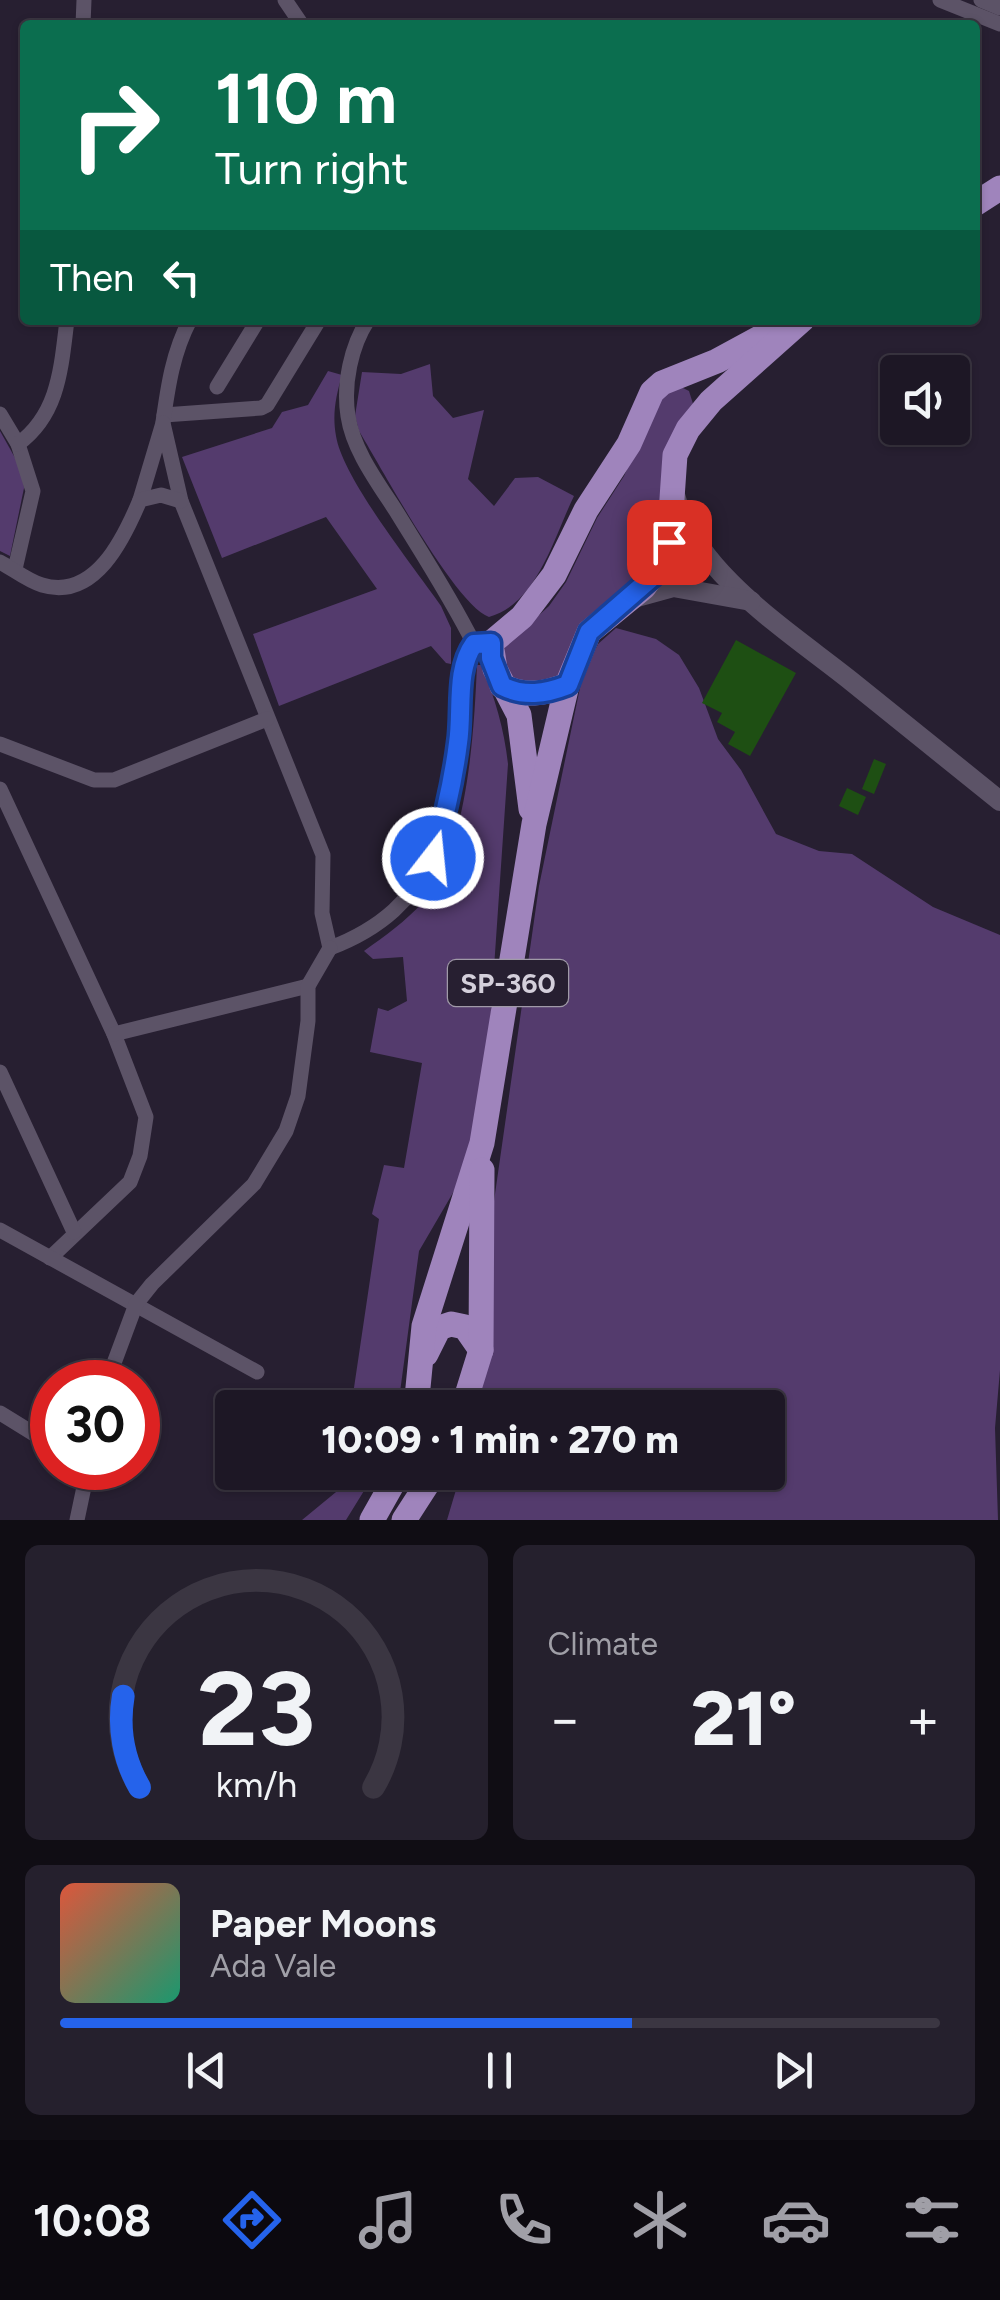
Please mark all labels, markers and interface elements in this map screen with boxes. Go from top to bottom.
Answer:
text: 110 m [215,56,397,141]
icon: right [50,60,180,190]
text: Turn right [215,141,408,195]
icon: left [154,250,209,305]
text: Then [50,255,134,301]
map controls [880,355,970,445]
button: sound [880,355,970,445]
pin [627,500,712,585]
icon: arrive [642,515,697,570]
position arrow [381,806,485,910]
road number: SP-360 [448,960,568,1006]
speed limit sign: 30 [30,1360,160,1490]
text: 10:09 · 1 min · 270 m [321,1417,679,1463]
text: Climate [548,1625,658,1663]
text: 23 [197,1646,315,1771]
text: 21° [691,1674,796,1764]
text: − [548,1686,582,1752]
text: + [906,1686,940,1752]
text: km/h [215,1763,297,1806]
text: Paper Moons [210,1901,436,1947]
text: Ada Vale [210,1947,336,1985]
icon: previous [179,2043,234,2098]
icon: pause [472,2043,527,2098]
icon: next [766,2043,821,2098]
icon: directions [217,2185,287,2255]
icon: music [353,2185,423,2255]
icon: phone [489,2185,559,2255]
icon: climate [625,2185,695,2255]
icon: car [761,2185,831,2255]
icon: filters [897,2185,967,2255]
text: 10:08 [33,2193,151,2247]

